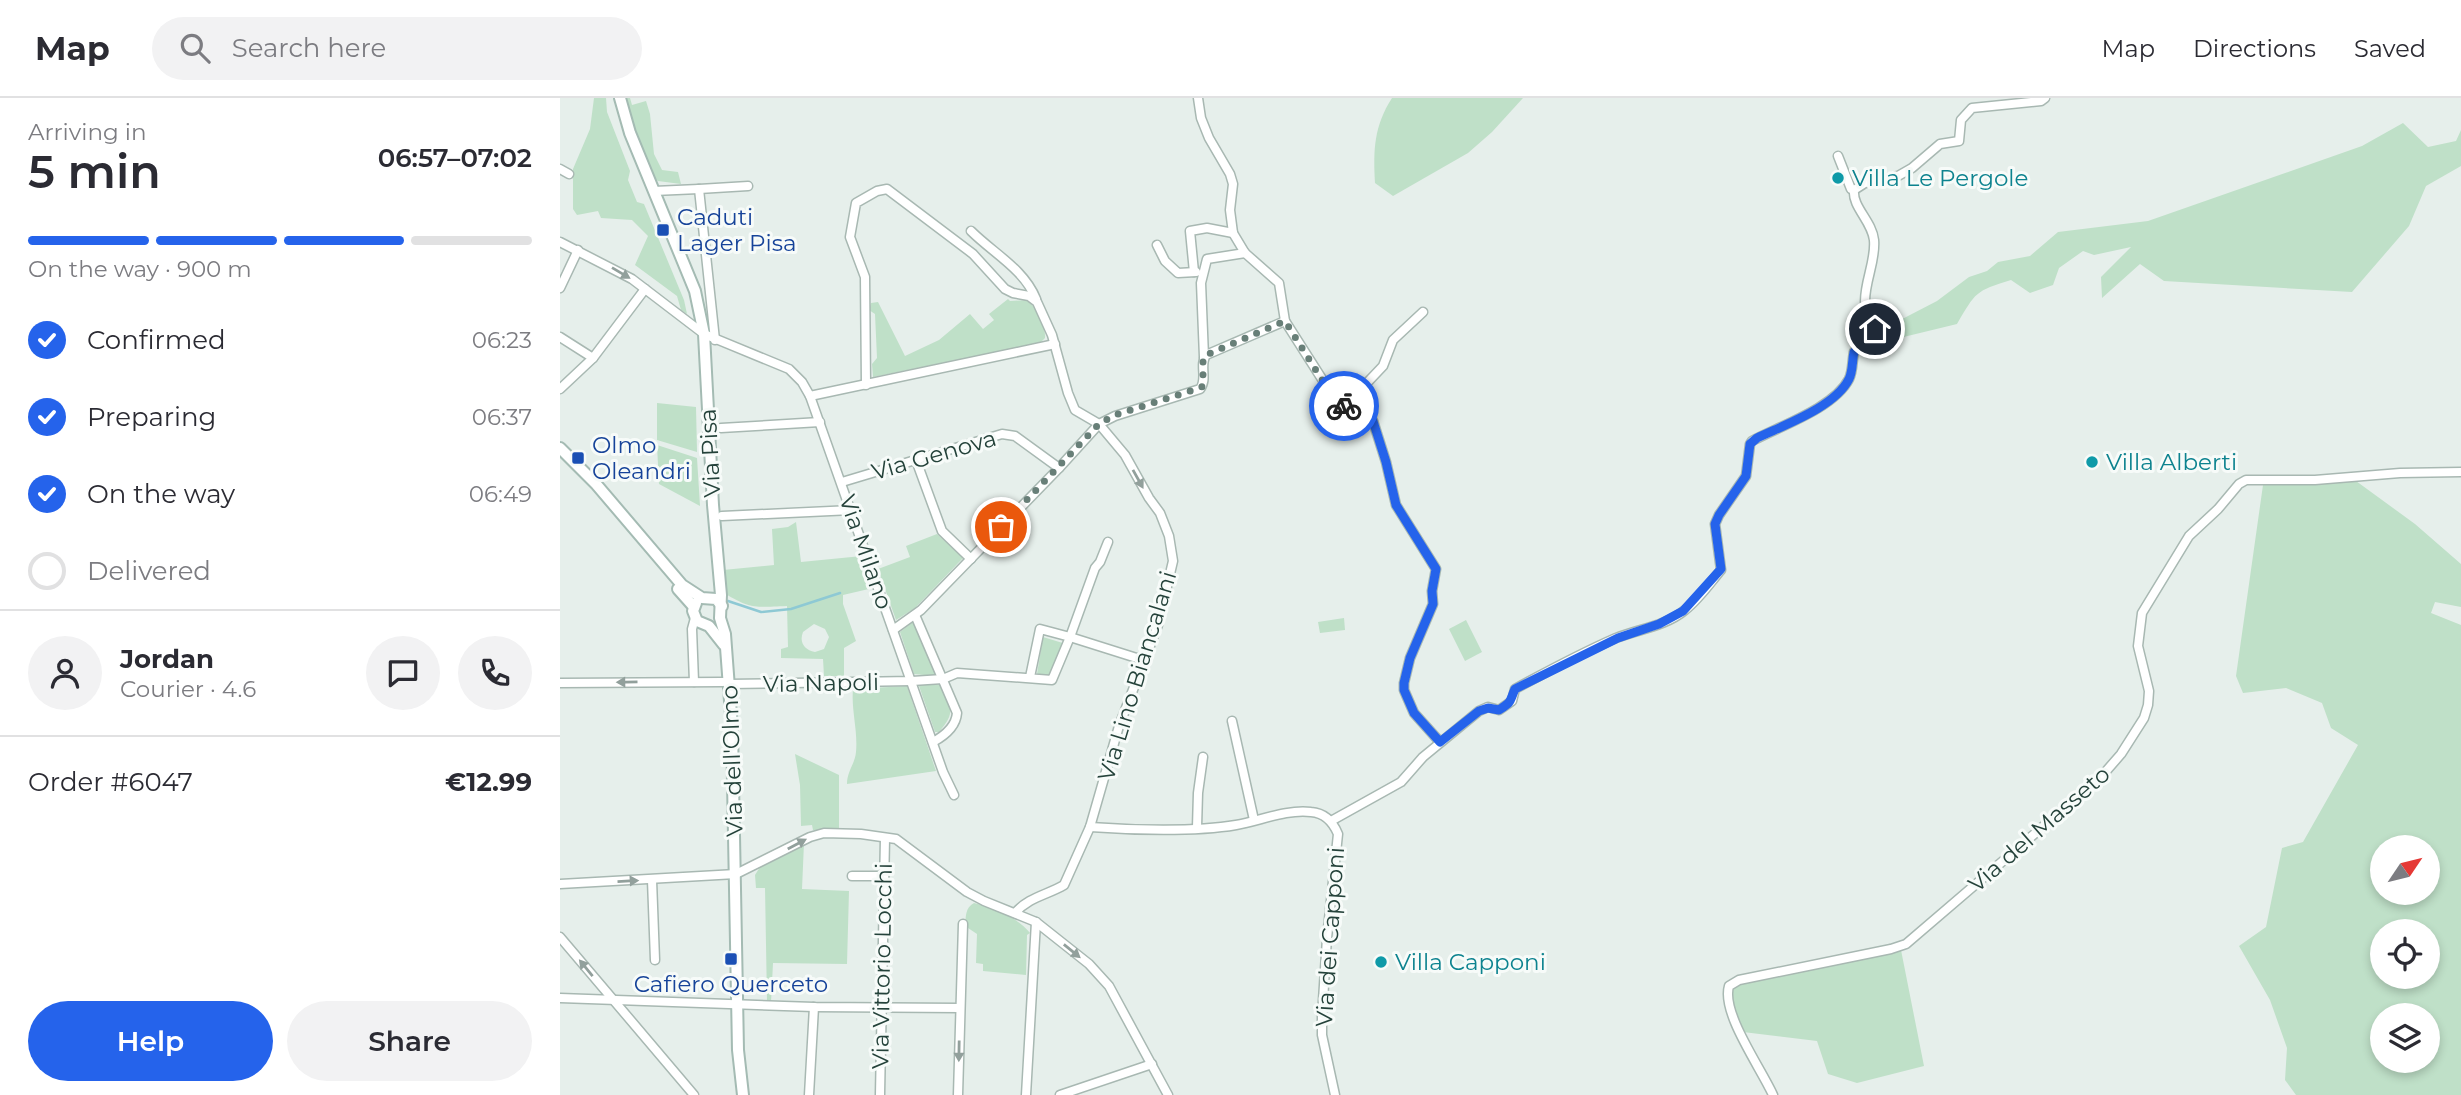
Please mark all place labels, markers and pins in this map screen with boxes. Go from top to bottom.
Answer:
place label: Villa Le Pergole [1852,164,2028,192]
marker: Villa Le Pergole [1830,170,1846,186]
place label: Caduti Lager Pisa [677,203,797,257]
marker: Caduti Lager Pisa [655,222,671,238]
pin [1845,299,1905,359]
place label: Olmo Oleandri [592,431,691,485]
place label: Villa Alberti [2106,448,2237,476]
marker: Olmo Oleandri [570,450,586,466]
marker: Villa Alberti [2084,454,2100,470]
pin [971,497,1031,557]
place label: Villa Capponi [1395,948,1546,976]
marker: Cafiero Querceto [723,951,739,967]
marker: Villa Capponi [1373,954,1389,970]
place label: Cafiero Querceto [634,970,828,998]

